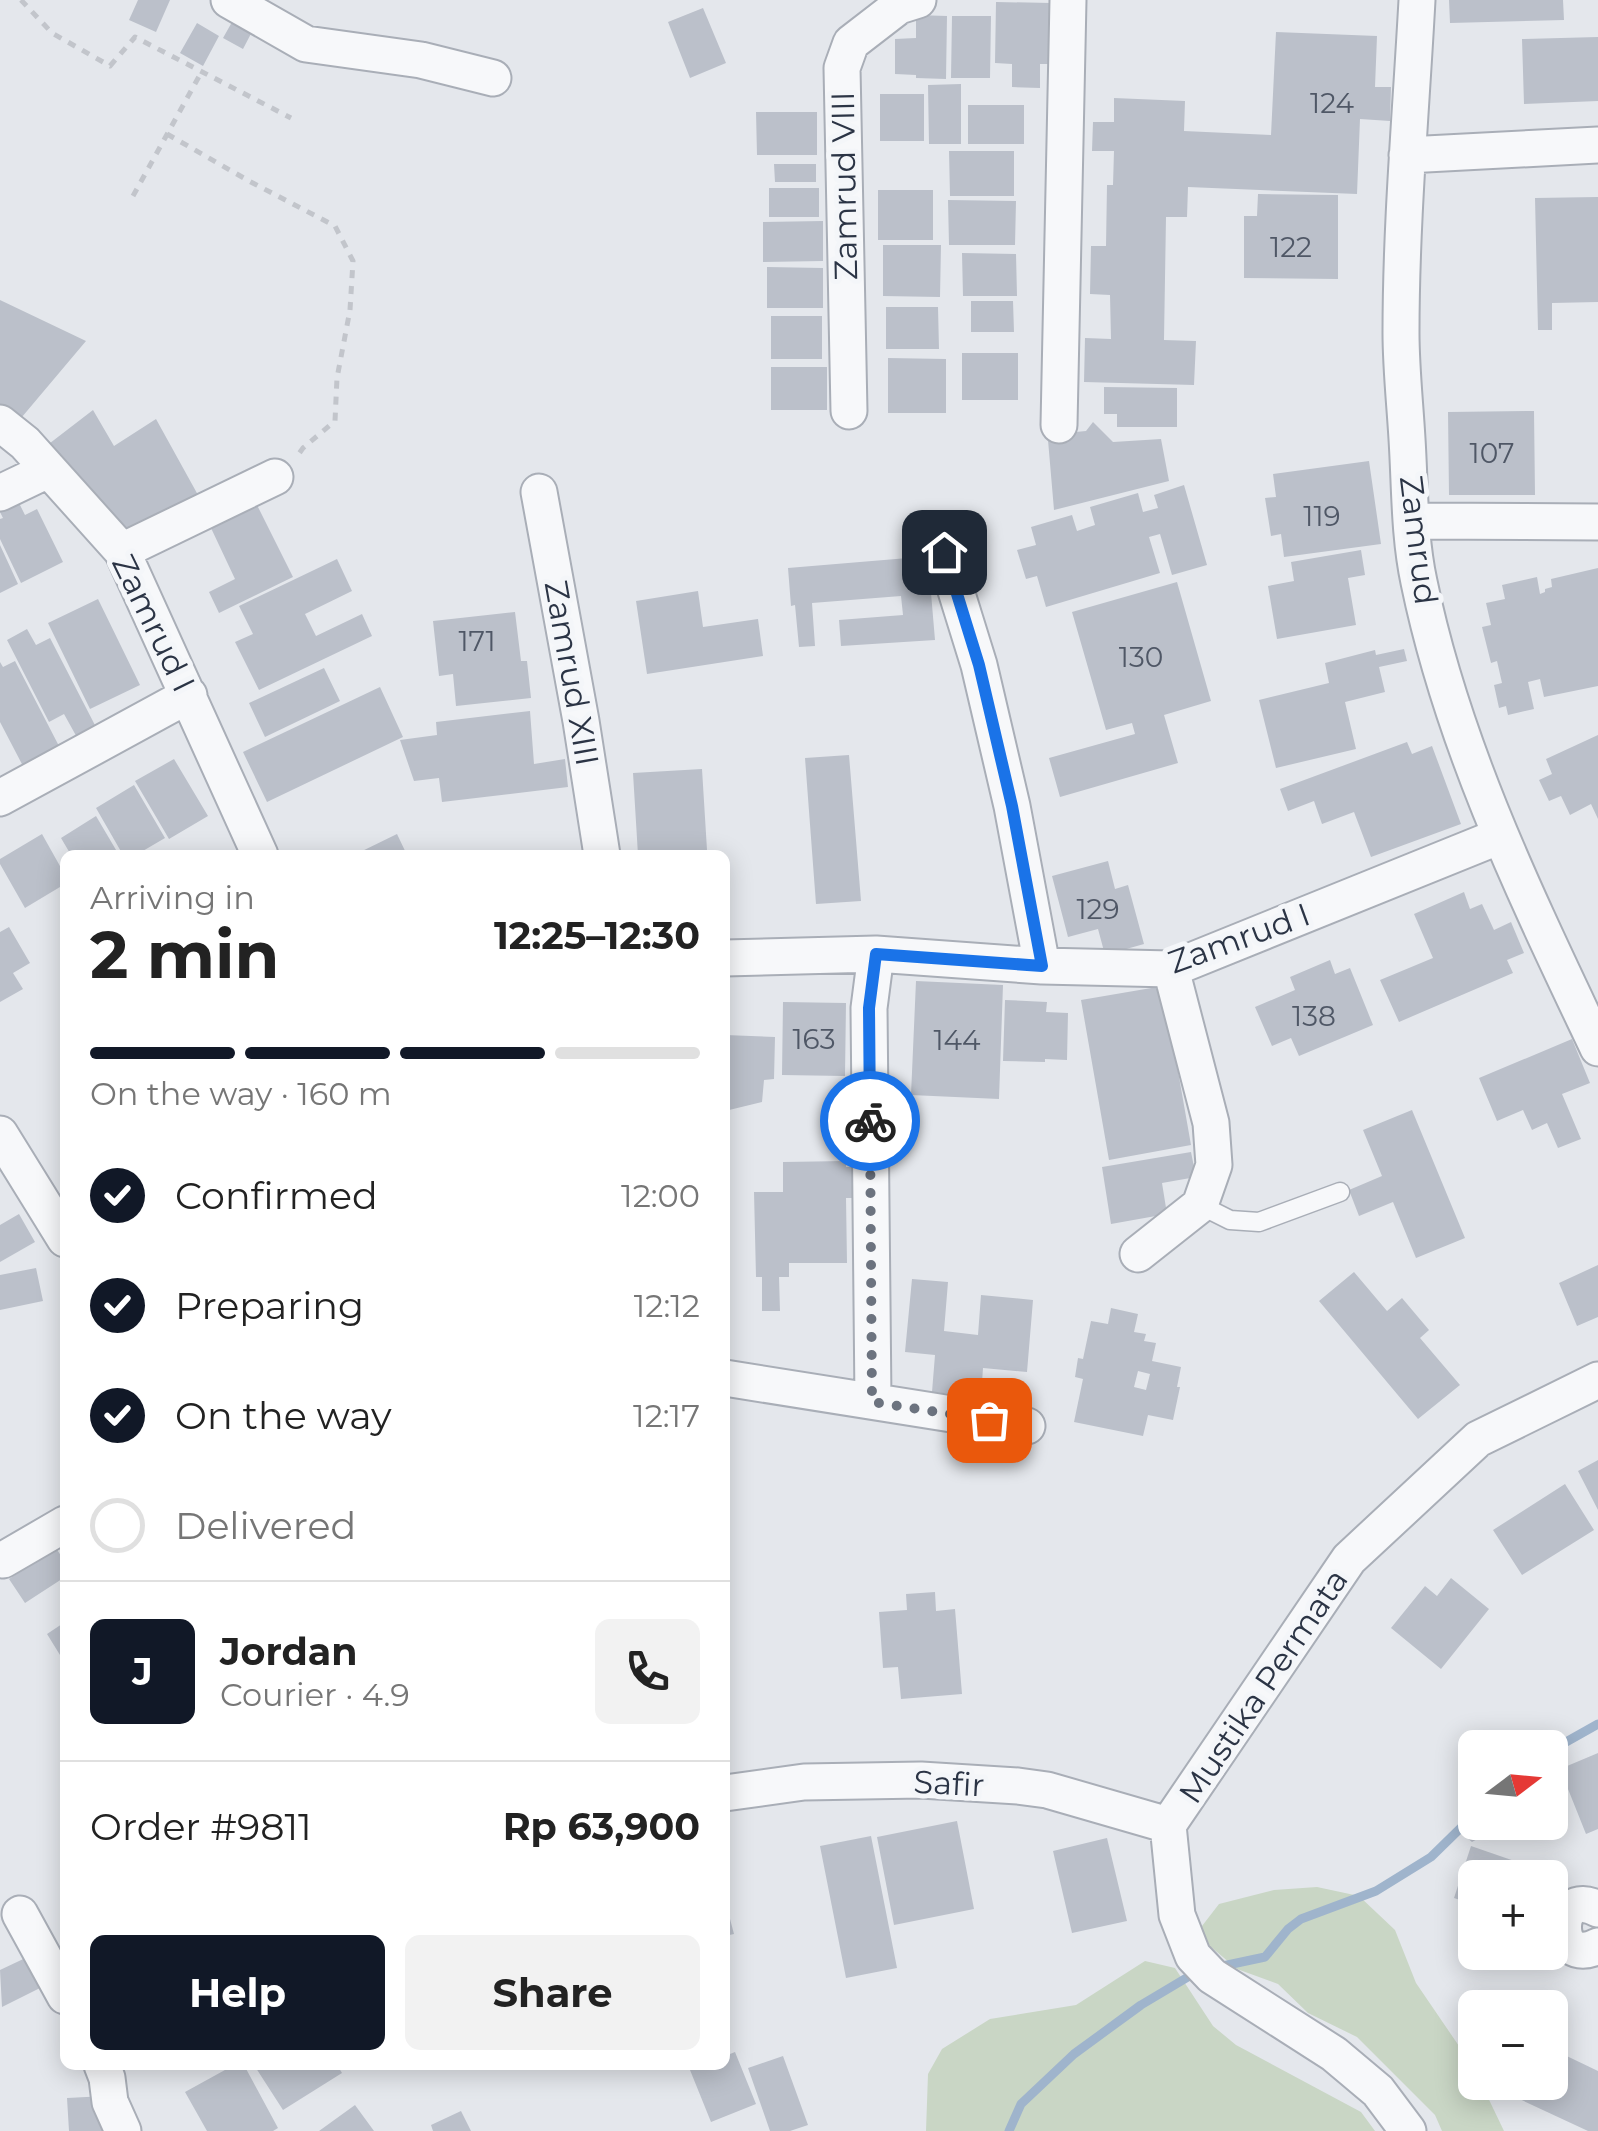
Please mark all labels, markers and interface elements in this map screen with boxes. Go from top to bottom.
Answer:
house number: 124 [1310,86,1354,120]
street label: Zamrud VIII [823,91,865,281]
house number: 122 [1270,230,1312,264]
house number: 107 [1470,436,1514,470]
street label: Zamrud [1392,473,1446,607]
house number: 119 [1303,499,1341,533]
pin [902,510,987,595]
icon: home [917,525,972,580]
street label: Zamrud I [104,548,204,698]
street label: Zamrud XIII [537,577,607,769]
house number: 171 [459,624,496,658]
house number: 130 [1119,640,1163,674]
text: Arriving in [90,878,255,917]
house number: 129 [1076,892,1120,926]
street label: Zamrud I [1163,894,1315,982]
text: 12:25–12:30 [494,912,700,959]
text: 2 min [90,915,279,994]
house number: 138 [1292,999,1336,1033]
house number: 163 [793,1022,835,1056]
house number: 144 [933,1023,981,1057]
courier [820,1071,920,1171]
text: On the way · 160 m [90,1074,392,1113]
icon: bike [843,1094,898,1149]
icon: check [90,1168,145,1223]
text: Confirmed [175,1172,378,1219]
text: 12:00 [621,1176,700,1215]
icon: check [90,1278,145,1333]
text: Preparing [175,1282,364,1329]
text: 12:12 [634,1286,700,1325]
pin [947,1378,1032,1463]
icon: check [90,1388,145,1443]
text: On the way [175,1392,392,1439]
icon: bag [962,1393,1017,1448]
text: 12:17 [633,1396,700,1435]
text: Delivered [175,1502,356,1549]
street label: Mustika Permata [1170,1562,1356,1810]
button: phone [595,1619,700,1724]
text: Jordan [220,1628,358,1675]
text: J [132,1648,153,1695]
text: Courier · 4.9 [220,1675,410,1714]
north arrow [1458,1730,1568,1840]
map controls [1458,1730,1568,2100]
street label: Safir [913,1762,985,1804]
text: Order #9811 [90,1803,312,1850]
text: Rp 63,900 [503,1803,700,1850]
button: + [1458,1860,1568,1970]
button: Help [90,1935,385,2050]
button: Share [405,1935,700,2050]
button: − [1458,1990,1568,2100]

